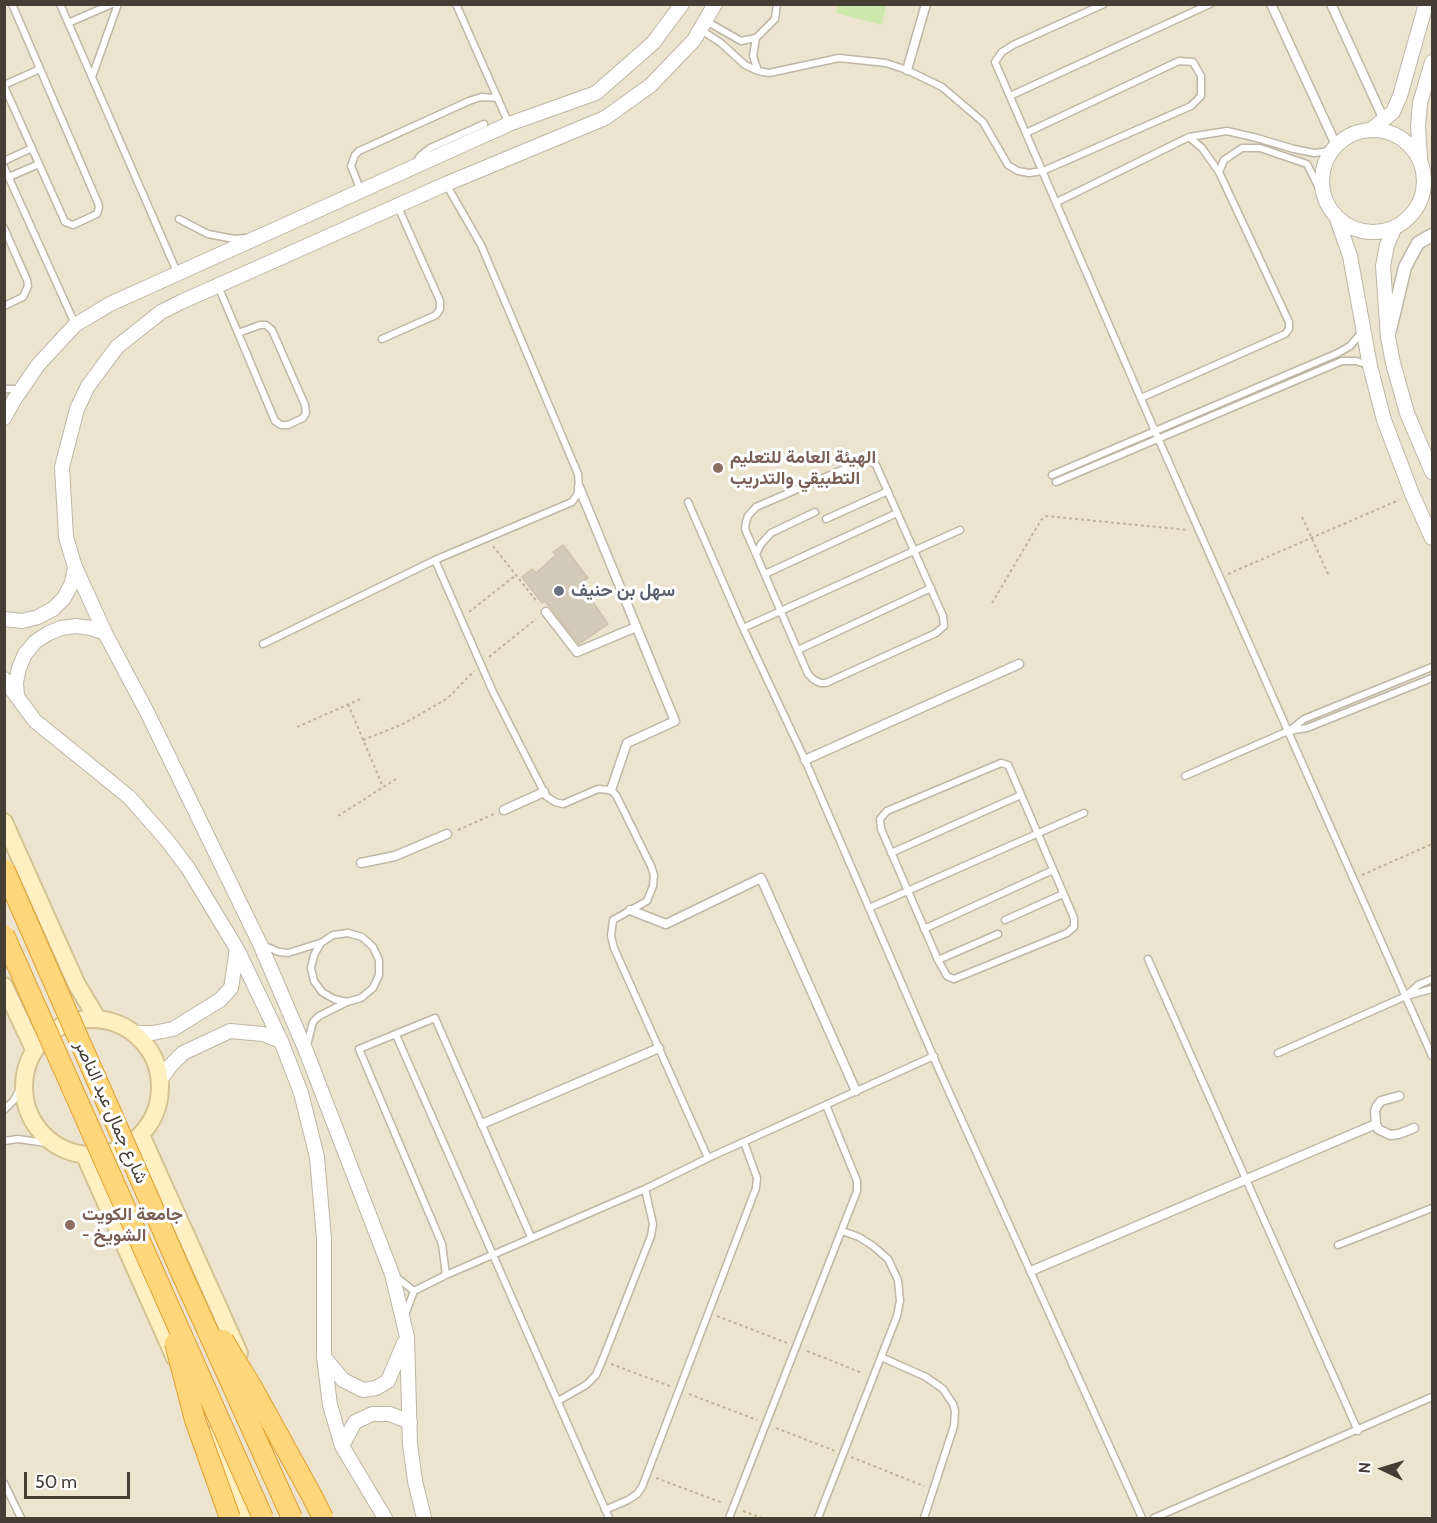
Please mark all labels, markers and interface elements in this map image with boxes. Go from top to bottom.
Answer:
place label: الهيئة العامة للتعليم التطبيقي والتدريب [730,447,876,490]
marker: الهيئة العامة للتعليم التطبيقي والتدريب [711,461,725,475]
place label: سهل بن حنيف [571,580,675,602]
marker: سهل بن حنيف [552,584,566,598]
street label: شارع جمال عبد الناصر [70,1037,152,1187]
place label: جامعة الكويت - الشويخ [82,1204,183,1246]
marker: جامعة الكويت - الشويخ [63,1218,77,1232]
north arrow [1353,1439,1413,1499]
scale bar [27,1460,134,1498]
text: N [1355,1461,1374,1474]
text: 50 m [35,1471,77,1493]

